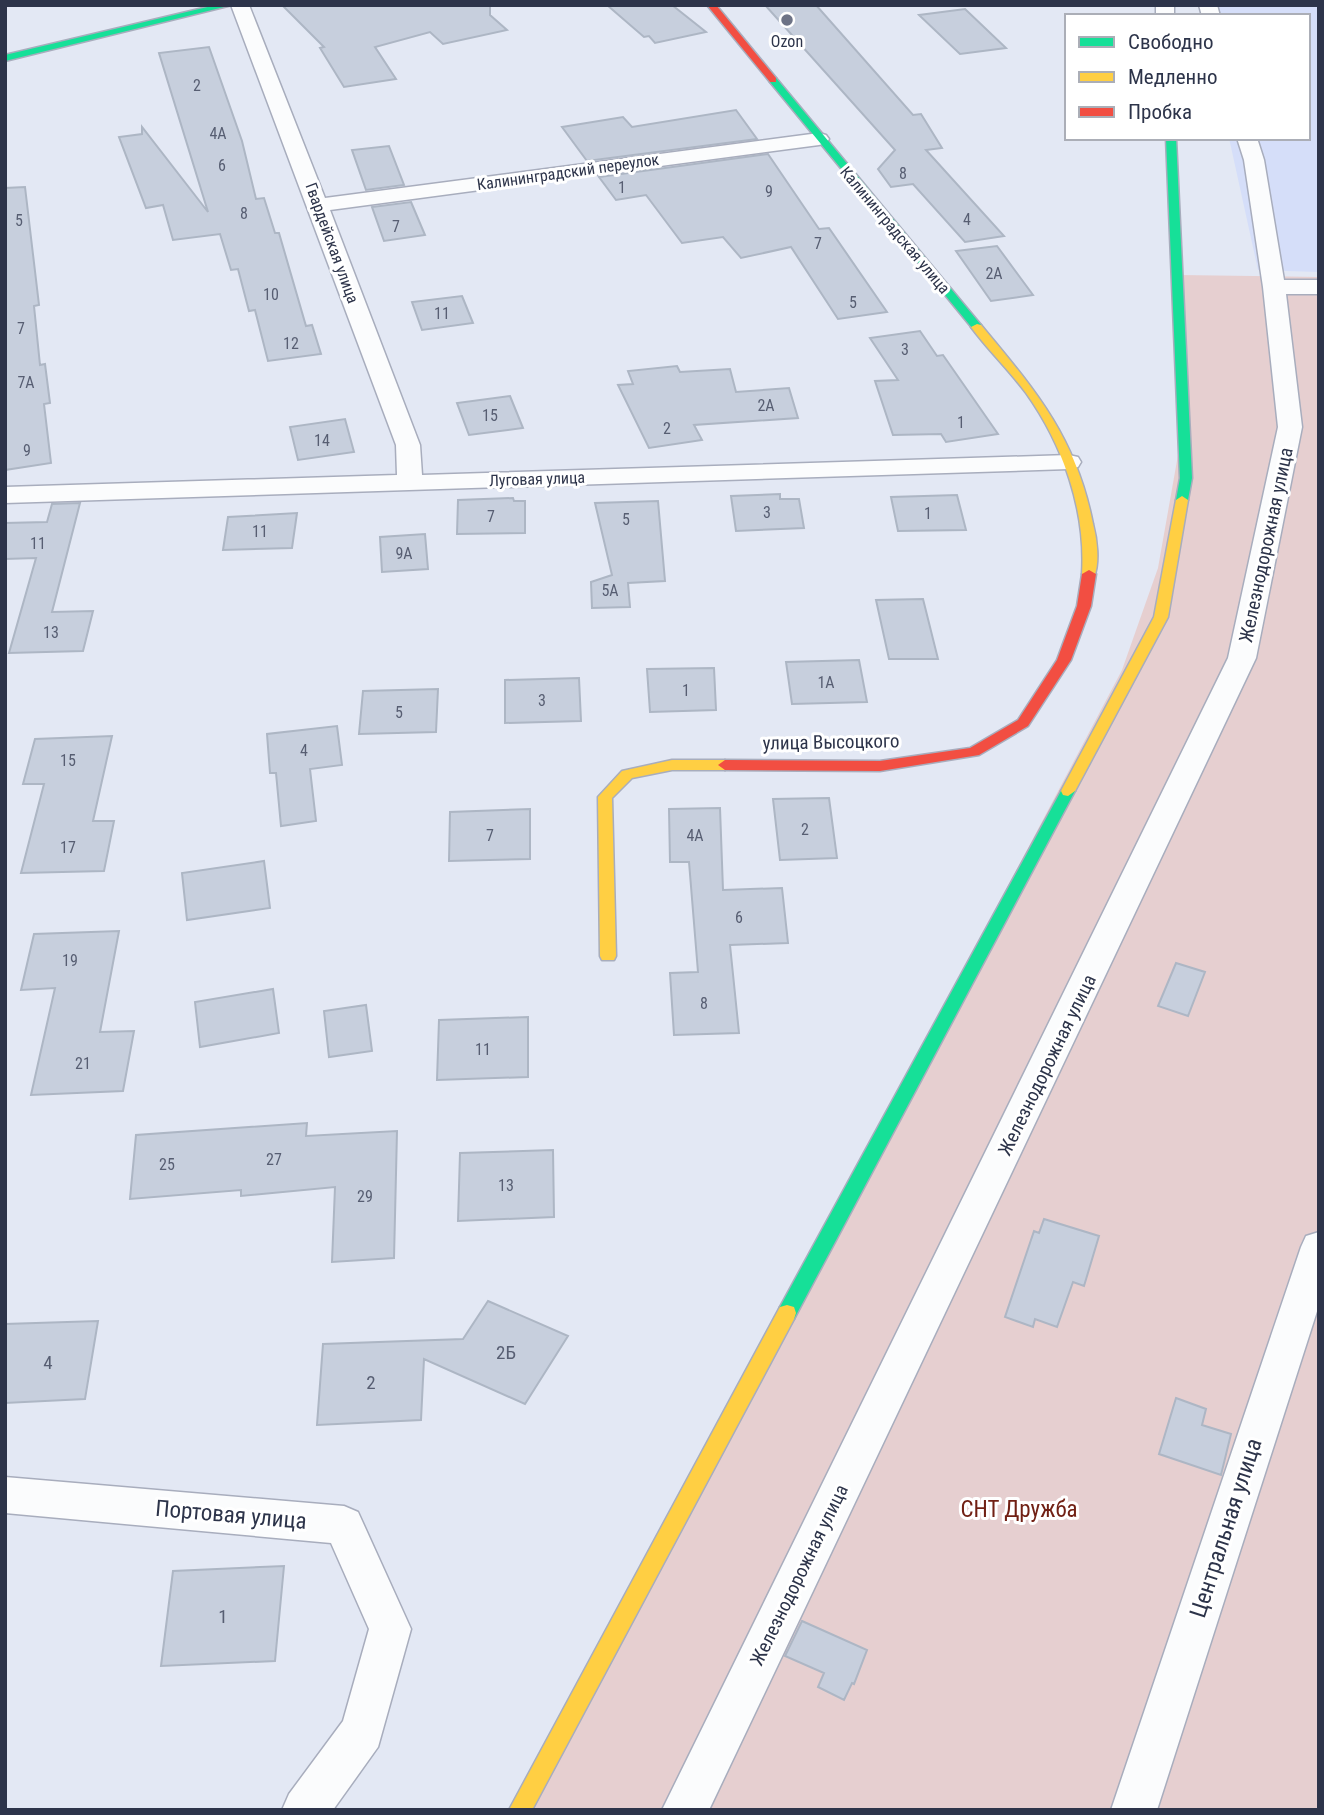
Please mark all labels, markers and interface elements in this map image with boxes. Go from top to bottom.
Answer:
marker: Ozon [779,12,795,28]
legend [1065,14,1310,140]
text: Свободно [1128,30,1214,54]
place label: Ozon [771,32,803,51]
text: Медленно [1128,65,1217,89]
house number: 2 [193,76,201,95]
text: Пробка [1128,100,1192,124]
house number: 4А [209,124,227,143]
street label: Калининградский переулок [476,150,661,194]
house number: 6 [218,156,226,175]
street label: Калининградская улица [836,162,954,298]
house number: 8 [899,164,907,183]
house number: 1 [618,178,626,197]
street label: Гвардейская улица [301,180,363,306]
house number: 9 [765,182,773,201]
house number: 8 [240,204,248,223]
house number: 4 [963,210,971,229]
house number: 5 [15,211,23,230]
house number: 7 [392,217,400,236]
house number: 7 [814,234,822,253]
house number: 2А [985,264,1003,283]
house number: 10 [263,285,279,304]
house number: 5 [849,293,857,312]
house number: 11 [434,304,450,323]
house number: 7 [17,319,25,338]
house number: 12 [283,334,299,353]
house number: 3 [901,340,909,359]
house number: 7А [17,373,35,392]
house number: 2А [757,396,775,415]
house number: 15 [482,406,498,425]
house number: 1 [957,413,965,432]
house number: 2 [663,419,671,438]
house number: 14 [314,431,330,450]
house number: 9 [23,441,31,460]
street label: Железнодорожная улица [1234,445,1298,645]
street label: Луговая улица [489,468,585,490]
house number: 3 [763,503,771,522]
house number: 1 [924,504,932,523]
house number: 7 [487,507,495,526]
house number: 5 [622,510,630,529]
house number: 11 [252,522,268,541]
house number: 11 [30,534,46,553]
house number: 9А [395,544,413,563]
house number: 5А [601,581,619,600]
house number: 13 [43,623,59,642]
house number: 1А [817,673,835,692]
house number: 1 [682,681,690,700]
house number: 3 [538,691,546,710]
house number: 5 [395,703,403,722]
street label: улица Высоцкого [762,729,900,755]
house number: 4 [300,741,308,760]
house number: 15 [60,751,76,770]
house number: 2 [801,820,809,839]
house number: 7 [486,826,494,845]
house number: 4А [686,826,704,845]
house number: 17 [60,838,76,857]
house number: 6 [735,908,743,927]
house number: 19 [62,951,78,970]
street label: Железнодорожная улица [993,971,1101,1159]
house number: 8 [700,994,708,1013]
house number: 11 [475,1040,491,1059]
house number: 21 [75,1054,91,1073]
house number: 27 [266,1150,282,1169]
house number: 25 [159,1155,175,1174]
house number: 13 [498,1176,514,1195]
house number: 29 [357,1187,373,1206]
house number: 2Б [496,1341,516,1364]
house number: 4 [43,1351,53,1374]
house number: 2 [366,1371,376,1394]
street label: Центральная улица [1184,1435,1268,1621]
street label: Железнодорожная улица [745,1481,853,1669]
street label: Портовая улица [154,1495,308,1535]
park label: СНТ Дружба [960,1496,1078,1523]
house number: 1 [218,1605,228,1628]

